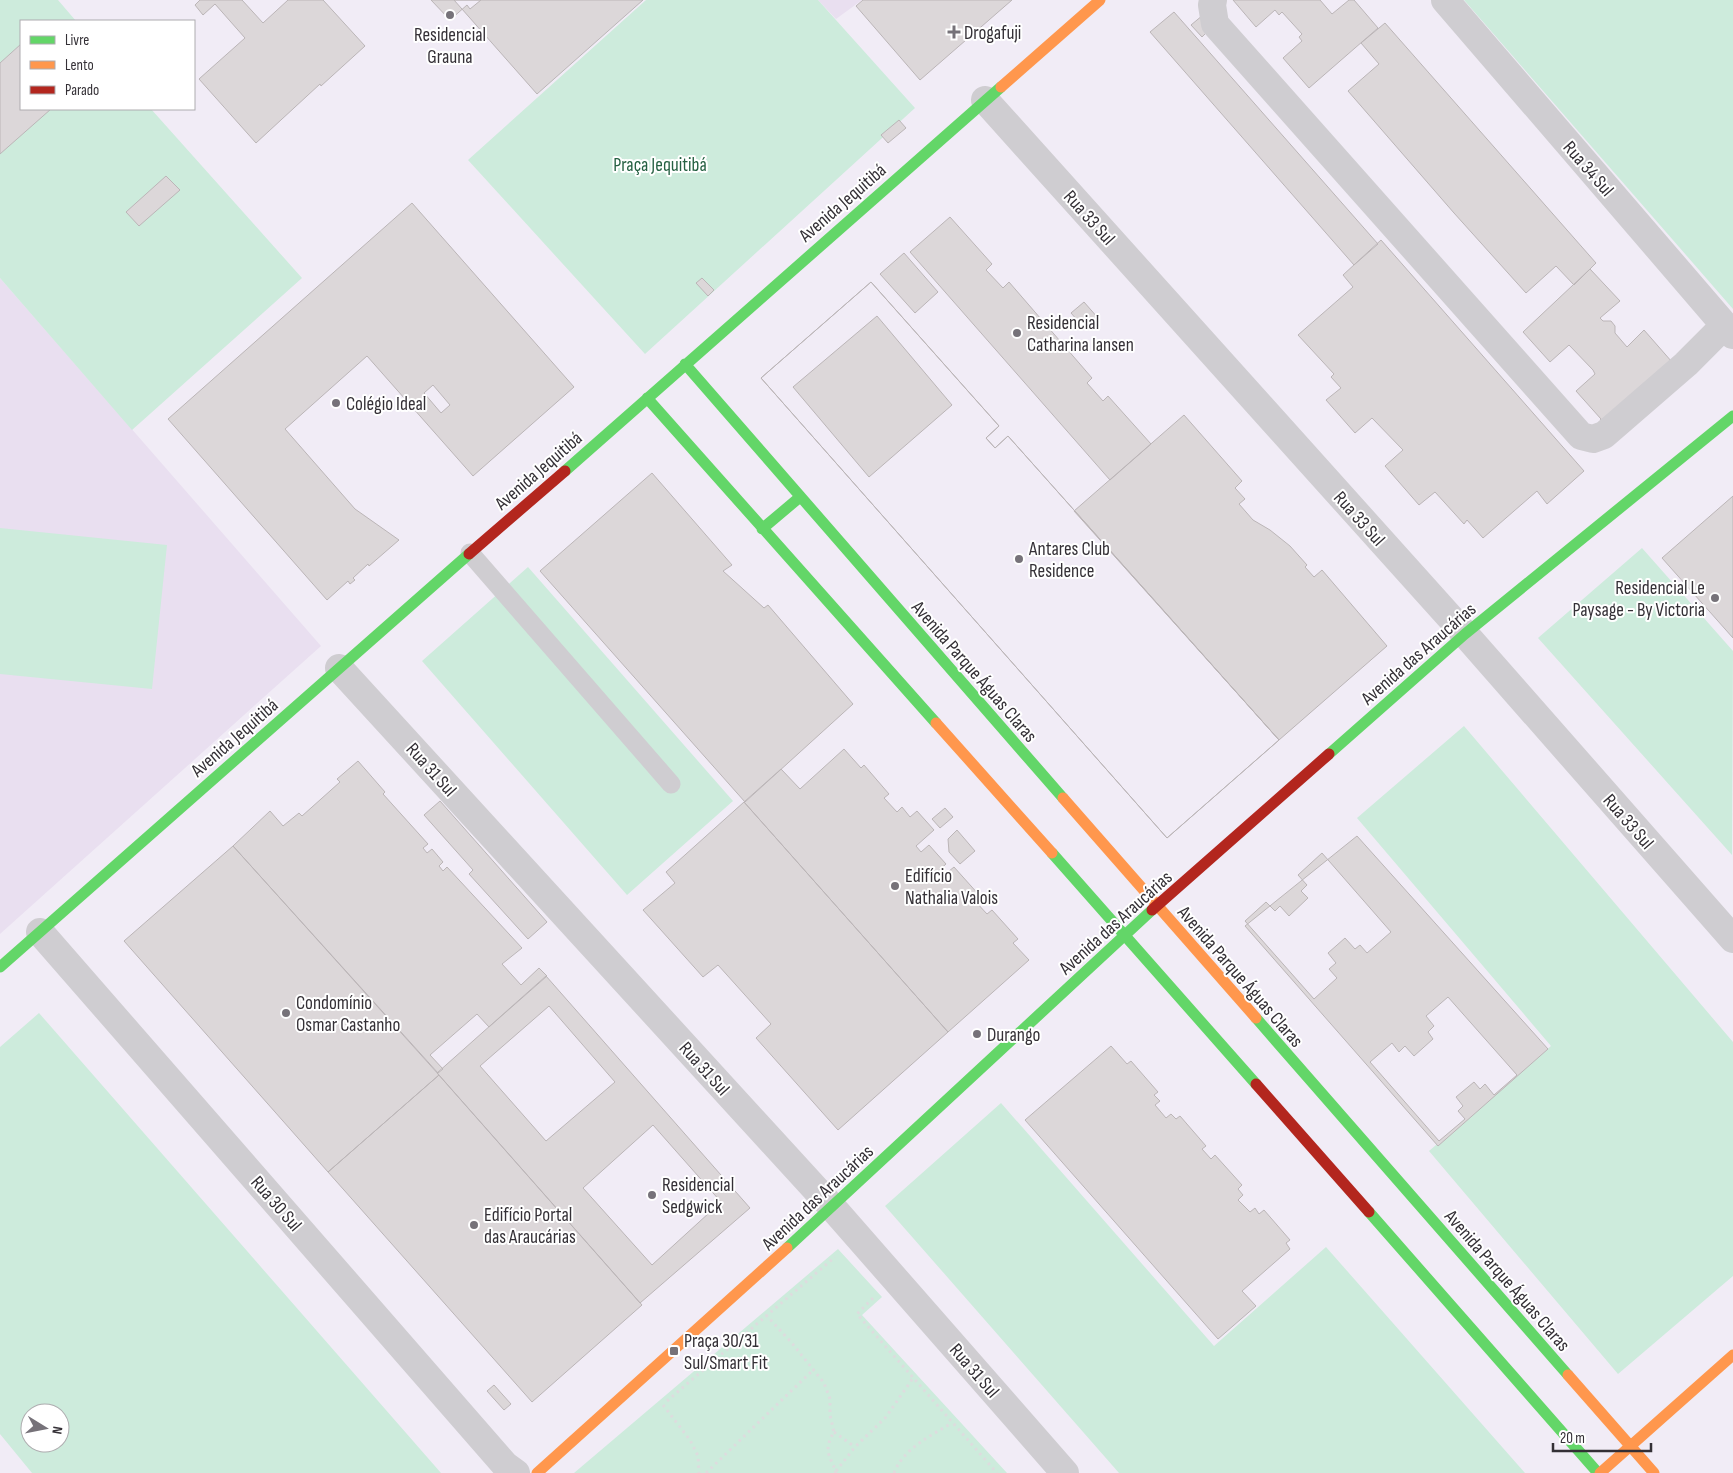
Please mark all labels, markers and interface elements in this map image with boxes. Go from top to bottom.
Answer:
marker: Residencial Grauna [444,9,456,21]
legend [20,20,195,110]
place label: Drogafuji [964,22,1021,45]
place label: Residencial Grauna [414,24,486,69]
marker: Drogafuji [948,26,960,38]
text: Livre [65,31,89,50]
text: Lento [65,56,94,75]
text: Parado [65,81,99,100]
street label: Rua 34 Sul [1558,137,1618,201]
park label: Praça Jequitibá [613,154,707,177]
street label: Avenida Jequitibá [794,159,891,248]
street label: Rua 33 Sul [1058,186,1119,250]
place label: Residencial Catharina Iansen [1027,312,1134,357]
marker: Residencial Catharina Iansen [1011,327,1023,339]
place label: Colégio Ideal [346,393,426,416]
marker: Colégio Ideal [330,397,342,409]
street label: Avenida Jequitibá [490,427,587,516]
street label: Rua 33 Sul [1328,487,1389,551]
place label: Antares Club Residence [1028,538,1110,583]
marker: Antares Club Residence [1013,553,1025,565]
place label: Residencial Le Paysage - By Victoria [1572,577,1705,622]
marker: Residencial Le Paysage - By Victoria [1709,592,1721,604]
street label: Avenida Parque Águas Claras [906,596,1042,748]
street label: Avenida das Araucárias [1356,598,1481,711]
street label: Avenida Jequitibá [186,694,283,783]
street label: Rua 31 Sul [401,738,461,802]
street label: Rua 33 Sul [1598,790,1658,854]
place label: Edifício Nathalia Valois [905,865,998,910]
street label: Avenida das Araucárias [1054,866,1177,981]
marker: Edifício Nathalia Valois [889,880,901,892]
street label: Avenida Parque Águas Claras [1172,901,1308,1053]
place label: Condomínio Osmar Castanho [296,992,400,1037]
marker: Condomínio Osmar Castanho [280,1007,292,1019]
place label: Durango [987,1024,1040,1047]
marker: Durango [971,1028,983,1040]
street label: Rua 31 Sul [674,1037,734,1101]
street label: Avenida das Araucárias [757,1140,879,1256]
street label: Rua 30 Sul [245,1171,306,1236]
place label: Residencial Sedgwick [662,1174,734,1219]
marker: Residencial Sedgwick [646,1189,658,1201]
place label: Edifício Portal das Araucárias [484,1204,576,1249]
street label: Avenida Parque Águas Claras [1439,1205,1575,1357]
marker: Edifício Portal das Araucárias [468,1219,480,1231]
place label: Praça 30/31 Sul/Smart Fit [684,1330,768,1375]
street label: Rua 31 Sul [944,1339,1004,1403]
marker: Praça 30/31 Sul/Smart Fit [668,1345,680,1357]
north arrow [20,1403,70,1453]
scale bar [1553,1420,1650,1452]
text: N [48,1425,66,1435]
text: 20 m [1560,1429,1585,1448]

